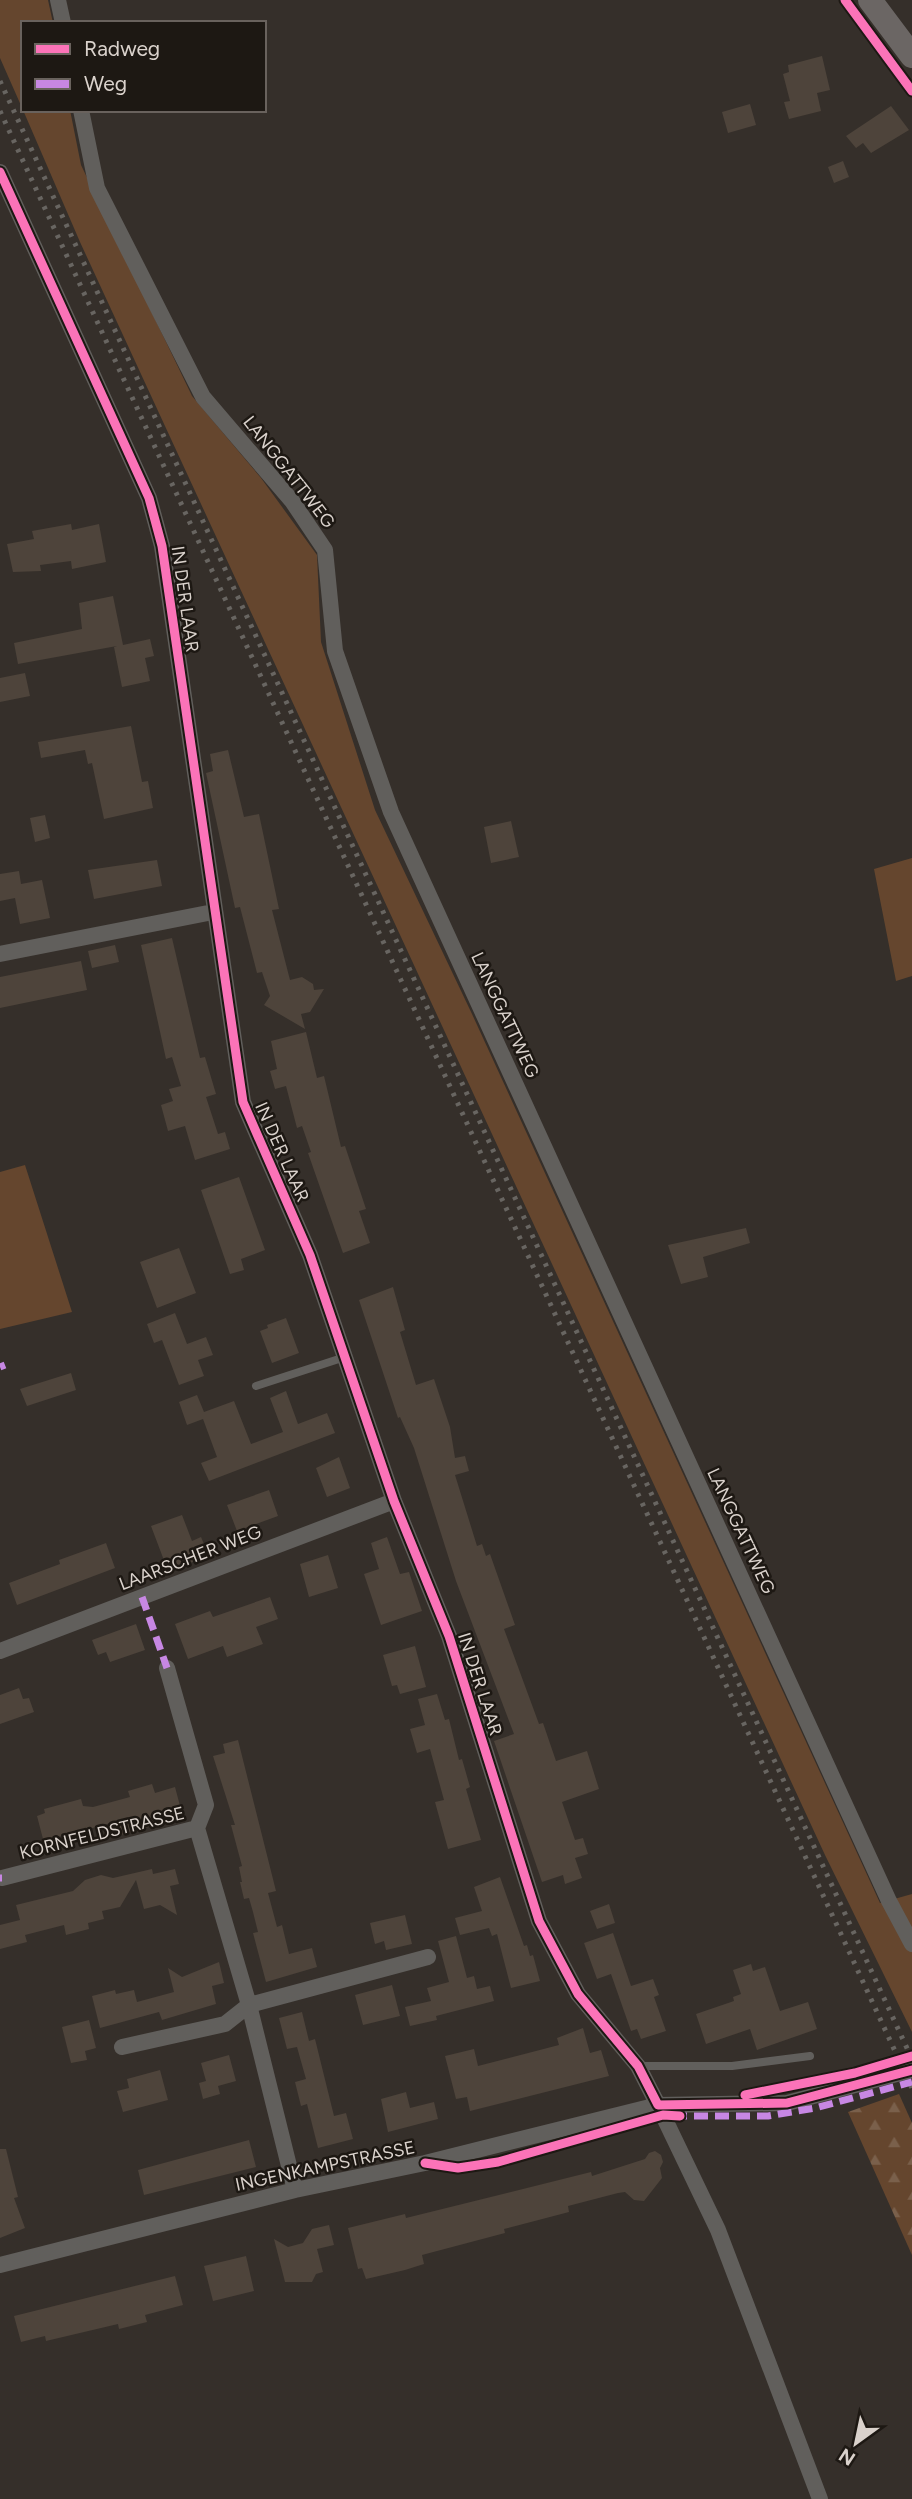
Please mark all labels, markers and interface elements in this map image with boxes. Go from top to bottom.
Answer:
legend [21,21,266,112]
text: Radweg [84,36,160,61]
text: Weg [84,71,127,96]
street label: LANGGATTWEG [238,412,340,533]
street label: IN DER LAAR [167,544,203,654]
street label: LANGGATTWEG [466,949,544,1082]
street label: IN DER LAAR [250,1099,314,1205]
street label: LANGGATTWEG [702,1465,780,1598]
street label: LAARSCHER WEG [116,1521,265,1595]
street label: IN DER LAAR [453,1630,507,1738]
street label: KORNFELDSTRASSE [17,1802,187,1864]
street label: INGENKAMPSTRASSE [233,2136,417,2196]
north arrow [821,2408,891,2478]
text: N [835,2443,859,2470]

